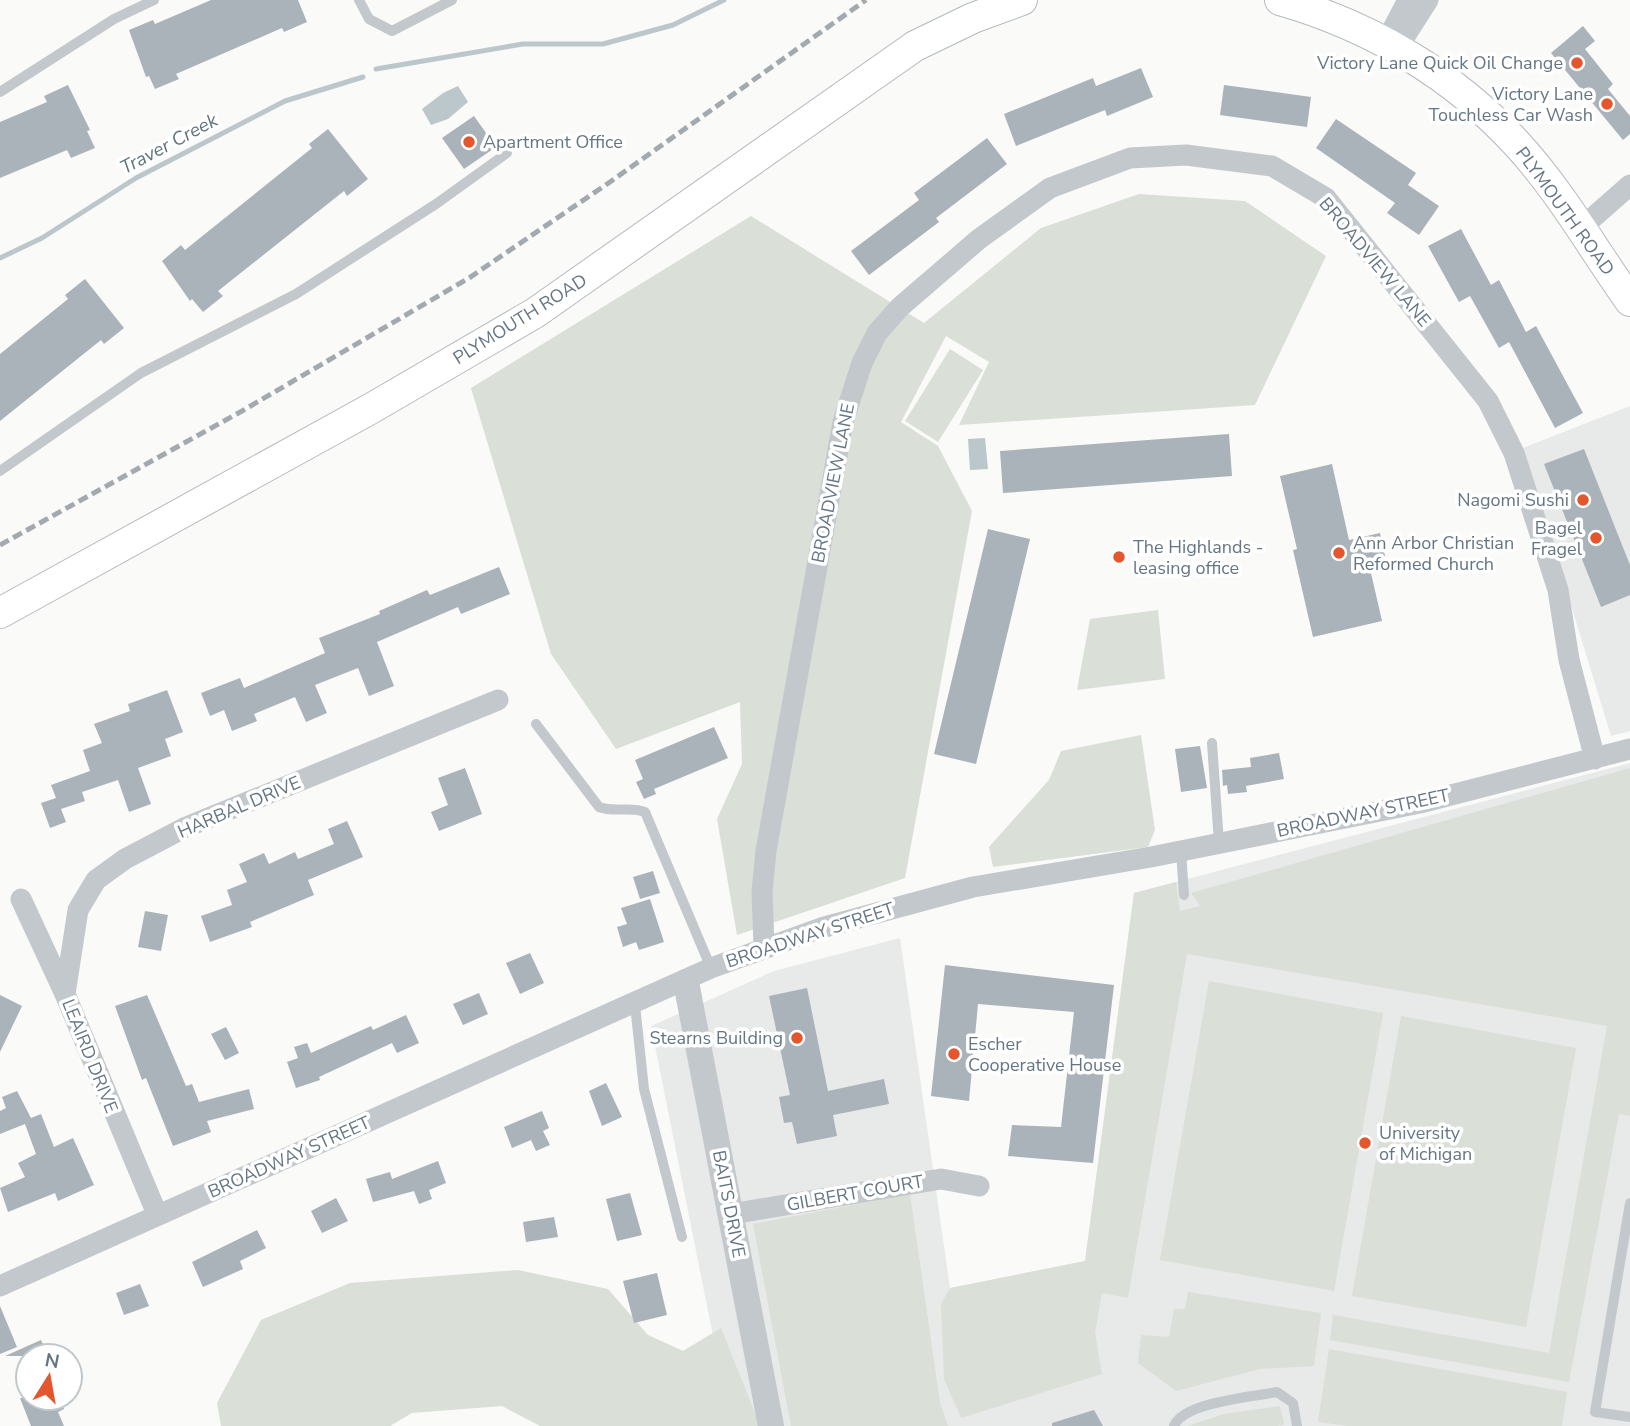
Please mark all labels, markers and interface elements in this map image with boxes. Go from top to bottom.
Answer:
place label: Victory Lane Quick Oil Change [1316,51,1563,75]
marker: Victory Lane Quick Oil Change [1569,55,1585,71]
place label: Victory Lane Touchless Car Wash [1428,82,1593,127]
marker: Victory Lane Touchless Car Wash [1599,96,1615,112]
water label: Traver Creek [116,107,223,181]
place label: Apartment Office [483,130,623,154]
marker: Apartment Office [461,134,477,150]
street label: PLYMOUTH ROAD [1510,142,1620,280]
street label: BROADVIEW LANE [1314,192,1436,332]
street label: PLYMOUTH ROAD [449,268,591,370]
street label: BROADVIEW LANE [806,401,860,565]
place label: Nagomi Sushi [1457,488,1569,512]
marker: Nagomi Sushi [1575,492,1591,508]
place label: Bagel Fragel [1531,516,1583,561]
marker: Bagel Fragel [1588,530,1604,546]
place label: Ann Arbor Christian Reformed Church [1353,531,1514,576]
place label: The Highlands - leasing office [1133,535,1263,580]
marker: Ann Arbor Christian Reformed Church [1331,545,1347,561]
marker: The Highlands - leasing office [1111,549,1127,565]
street label: HARBAL DRIVE [174,770,304,844]
street label: BROADWAY STREET [1275,783,1451,843]
street label: BROADWAY STREET [723,896,897,973]
street label: LEAIRD DRIVE [56,996,124,1116]
place label: Stearns Building [650,1026,783,1050]
marker: Stearns Building [789,1030,805,1046]
place label: Escher Cooperative House [968,1032,1121,1077]
marker: Escher Cooperative House [946,1046,962,1062]
street label: BROADWAY STREET [204,1110,374,1204]
place label: University of Michigan [1379,1121,1472,1166]
marker: University of Michigan [1357,1135,1373,1151]
street label: BAITS DRIVE [707,1148,751,1260]
street label: GILBERT COURT [785,1169,925,1217]
north arrow [14,1342,84,1412]
text: N [43,1347,62,1375]

